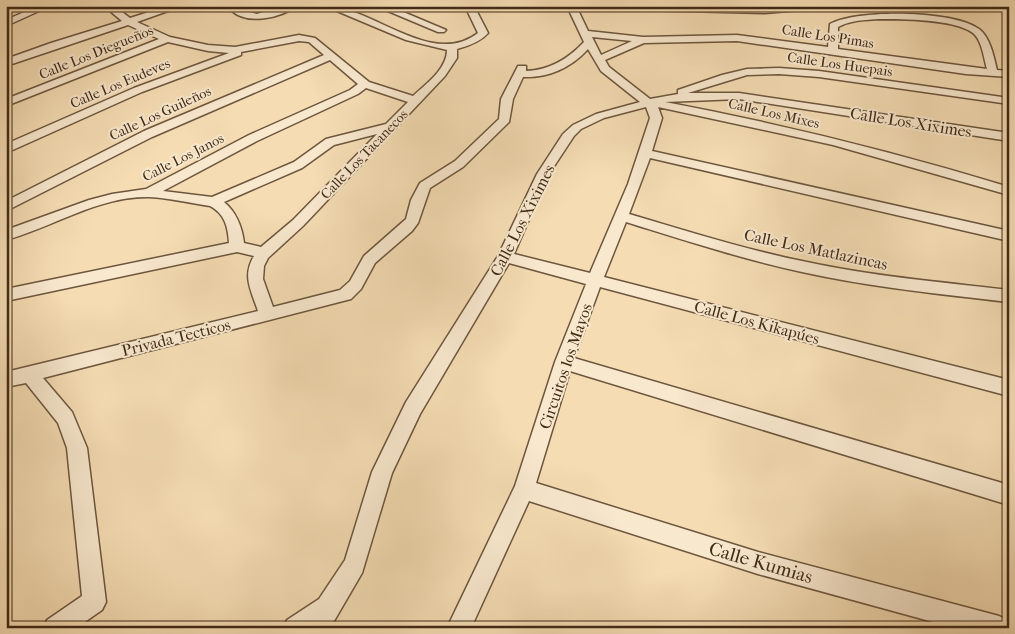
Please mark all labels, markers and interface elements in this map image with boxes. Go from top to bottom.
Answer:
street label: Calle Los Pimas [781,21,875,52]
street label: Calle Los Diegueños [37,22,156,83]
street label: Calle Los Huepais [786,49,894,80]
street label: Calle Los Eudeves [68,55,173,112]
street label: Calle Los Guileños [107,82,214,144]
street label: Calle Los Mixes [727,95,821,132]
street label: Calle Los Xiximes [849,104,973,141]
street label: Calle Los Tacanecos [317,106,411,203]
street label: Calle Los Janos [140,130,227,185]
street label: Calle Los Xiximes [486,161,559,279]
street label: Calle Los Matlazincas [742,225,890,274]
street label: Calle Los Kikapúes [692,297,822,348]
street label: Circuitos los Mayos [535,301,596,432]
street label: Privada Tecticos [120,315,233,360]
street label: Calle Kumias [706,538,815,588]

